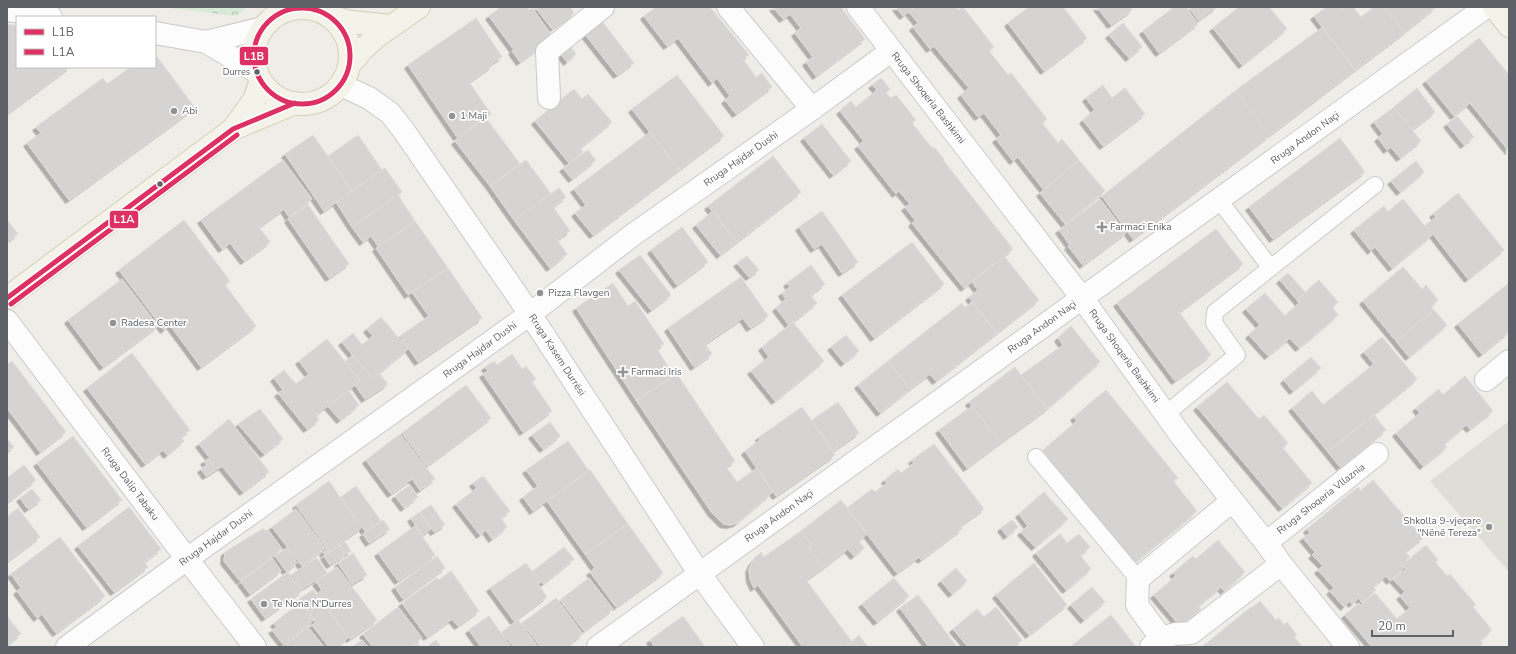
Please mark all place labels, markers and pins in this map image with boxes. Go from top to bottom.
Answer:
place label: Durres [223,66,250,78]
marker: Durres [252,67,262,77]
place label: Abi [182,104,197,118]
marker: Abi [169,106,179,116]
place label: 1 Maji [460,109,487,123]
marker: 1 Maji [447,111,457,121]
unlabelled marker [155,179,165,189]
place label: Farmaci Enika [1110,220,1172,234]
marker: Farmaci Enika [1097,222,1107,232]
place label: Pizza Flavgen [548,286,609,300]
marker: Pizza Flavgen [535,288,545,298]
place label: Radesa Center [121,316,187,330]
marker: Radesa Center [108,318,118,328]
place label: Farmaci Iris [631,365,682,379]
marker: Farmaci Iris [618,367,628,377]
place label: Shkolla 9-vjeçare "Nënë Tereza" [1403,514,1481,540]
marker: Shkolla 9-vjeçare "Nënë Tereza" [1484,522,1494,532]
place label: Te Nona N'Durres [272,597,352,611]
marker: Te Nona N'Durres [259,599,269,609]

